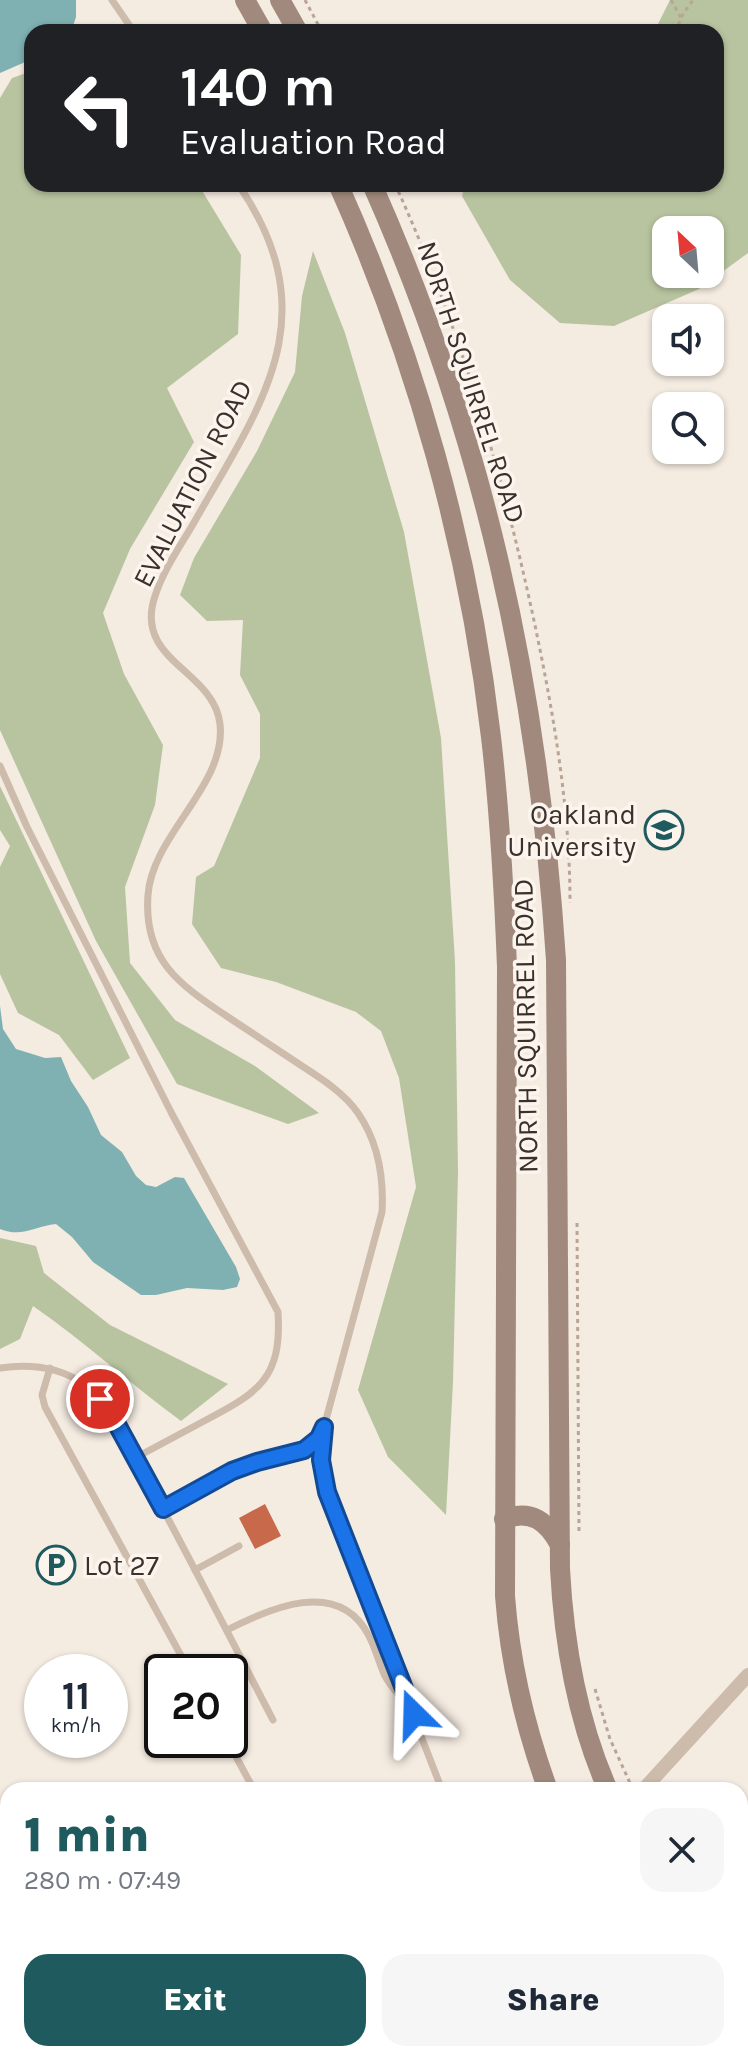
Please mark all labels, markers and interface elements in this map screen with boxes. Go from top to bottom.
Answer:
text: 140 m [180,54,336,119]
icon: left [48,56,152,160]
text: Evaluation Road [180,121,447,163]
north arrow [652,216,724,288]
map controls [652,216,724,464]
street label: NORTH SQUIRREL ROAD [410,237,533,527]
button: sound [652,304,724,376]
street label: EVALUATION ROAD [126,374,259,593]
button: search [652,392,724,464]
place label: Oakland University [507,798,636,863]
school or university icon: Oakland University [643,809,685,851]
street label: NORTH SQUIRREL ROAD [506,878,545,1174]
pin [66,1365,134,1433]
icon: arrive [78,1377,122,1421]
parking icon: Lot 27 [35,1544,77,1586]
place label: Lot 27 [84,1549,159,1582]
speed limit sign: 20 [144,1654,248,1758]
text: 11 [62,1672,90,1719]
position arrow [372,1672,456,1756]
text: km/h [51,1714,101,1737]
text: 1 min [24,1807,150,1863]
button: close [640,1808,724,1892]
text: 280 m · 07:49 [24,1865,181,1896]
button: Exit [24,1954,366,2046]
button: Share [382,1954,724,2046]

